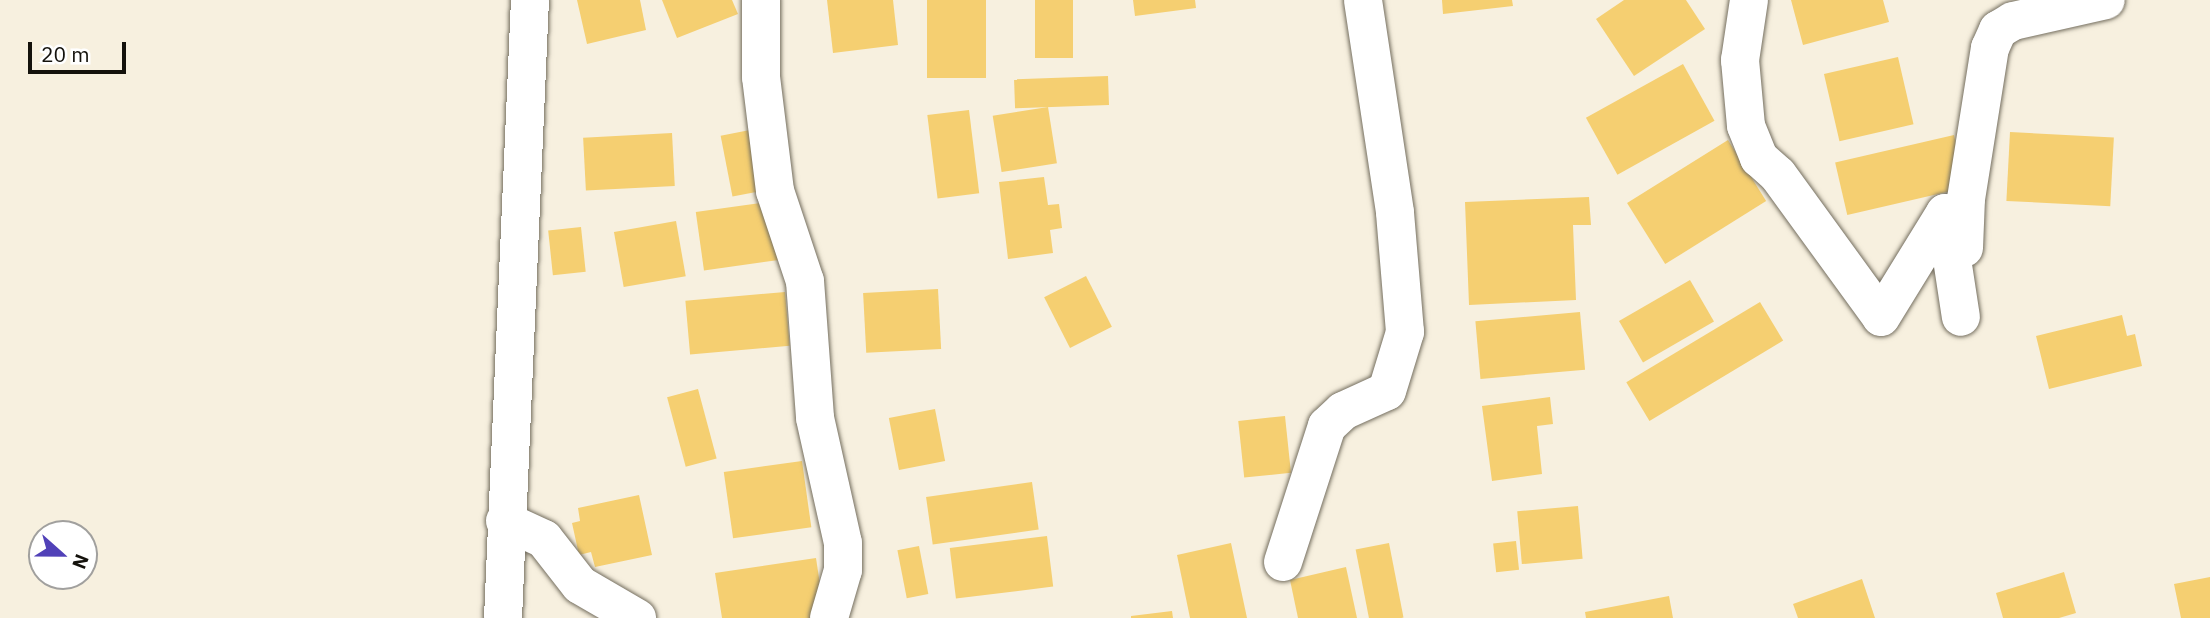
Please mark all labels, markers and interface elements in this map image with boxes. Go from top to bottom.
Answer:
scale bar [32,28,130,72]
text: 20 m [41,40,90,68]
north arrow [28,520,98,590]
text: N [67,551,94,573]

